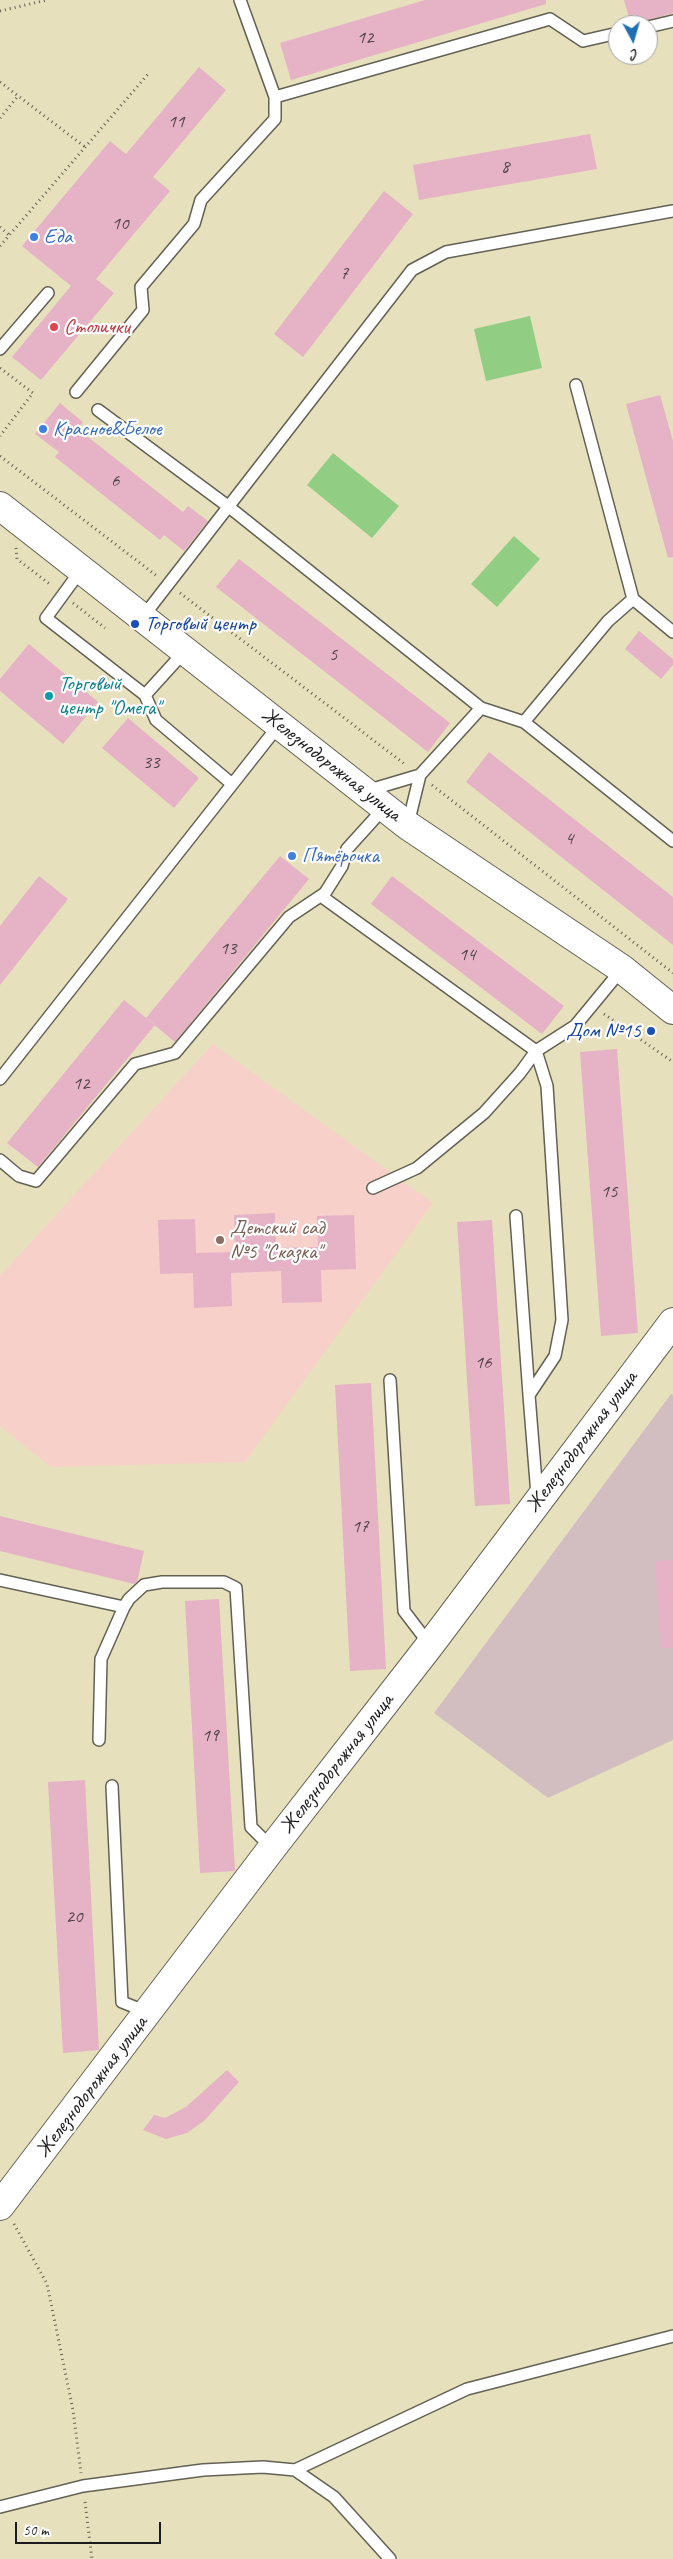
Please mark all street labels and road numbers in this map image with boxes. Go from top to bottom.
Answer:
street label: Железнодорожная улица [256,703,406,827]
street label: Железнодорожная улица [521,1366,643,1518]
street label: Железнодорожная улица [275,1689,399,1839]
street label: Железнодорожная улица [31,2011,153,2163]

